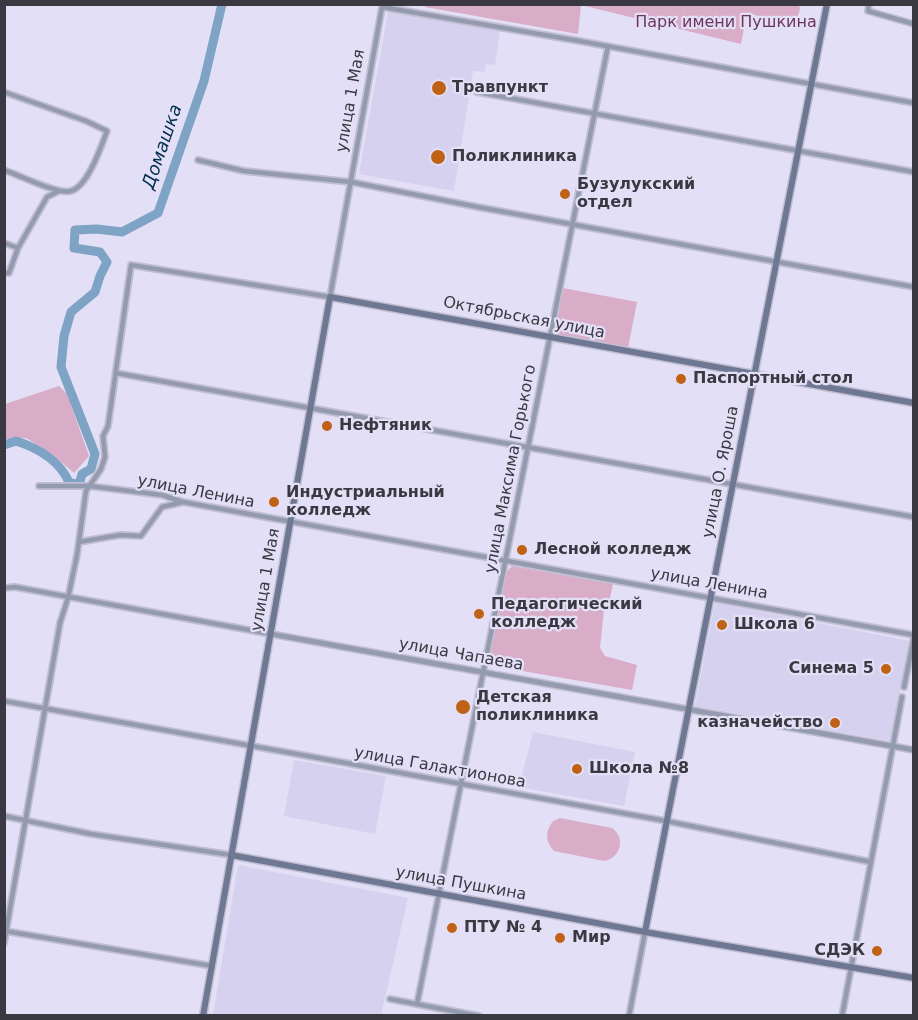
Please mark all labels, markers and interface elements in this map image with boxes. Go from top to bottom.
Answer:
park label: Парк имени Пушкина [635,13,817,33]
street label: улица 1 Мая [332,48,370,154]
place label: Травпункт [452,78,548,98]
marker: Травпункт [430,79,448,97]
water label: Домашка [138,102,188,192]
place label: Поликлиника [452,147,577,167]
marker: Поликлиника [429,148,447,166]
place label: Бузулукский отдел [577,175,695,213]
marker: Бузулукский отдел [558,187,572,201]
street label: Октябрьская улица [441,293,607,343]
street label: улица Максима Горького [481,363,541,575]
place label: Паспортный стол [693,369,853,389]
marker: Паспортный стол [674,372,688,386]
street label: улица О. Яроша [699,404,743,540]
place label: Нефтяник [339,416,432,436]
marker: Нефтяник [320,419,334,433]
street label: улица Ленина [136,471,256,513]
place label: Индустриальный колледж [286,483,445,521]
marker: Индустриальный колледж [267,495,281,509]
street label: улица 1 Мая [247,527,285,633]
place label: Лесной колледж [534,540,691,560]
marker: Лесной колледж [515,543,529,557]
street label: улица Ленина [649,564,769,604]
place label: Педагогический колледж [491,595,642,633]
marker: Педагогический колледж [472,607,486,621]
place label: Школа 6 [734,615,815,635]
marker: Школа 6 [715,618,729,632]
street label: улица Чапаева [397,635,525,675]
place label: Синема 5 [789,659,874,679]
marker: Синема 5 [879,662,893,676]
place label: Детская поликлиника [476,688,599,726]
marker: Детская поликлиника [454,698,472,716]
place label: казначейство [697,713,823,733]
marker: казначейство [828,716,842,730]
street label: улица Галактионова [353,743,527,793]
place label: Школа №8 [589,759,689,779]
marker: Школа №8 [570,762,584,776]
street label: улица Пушкина [394,863,528,905]
place label: ПТУ № 4 [464,918,542,938]
marker: ПТУ № 4 [445,921,459,935]
place label: Мир [572,928,611,948]
marker: Мир [553,931,567,945]
place label: СДЭК [814,941,865,961]
marker: СДЭК [870,944,884,958]

